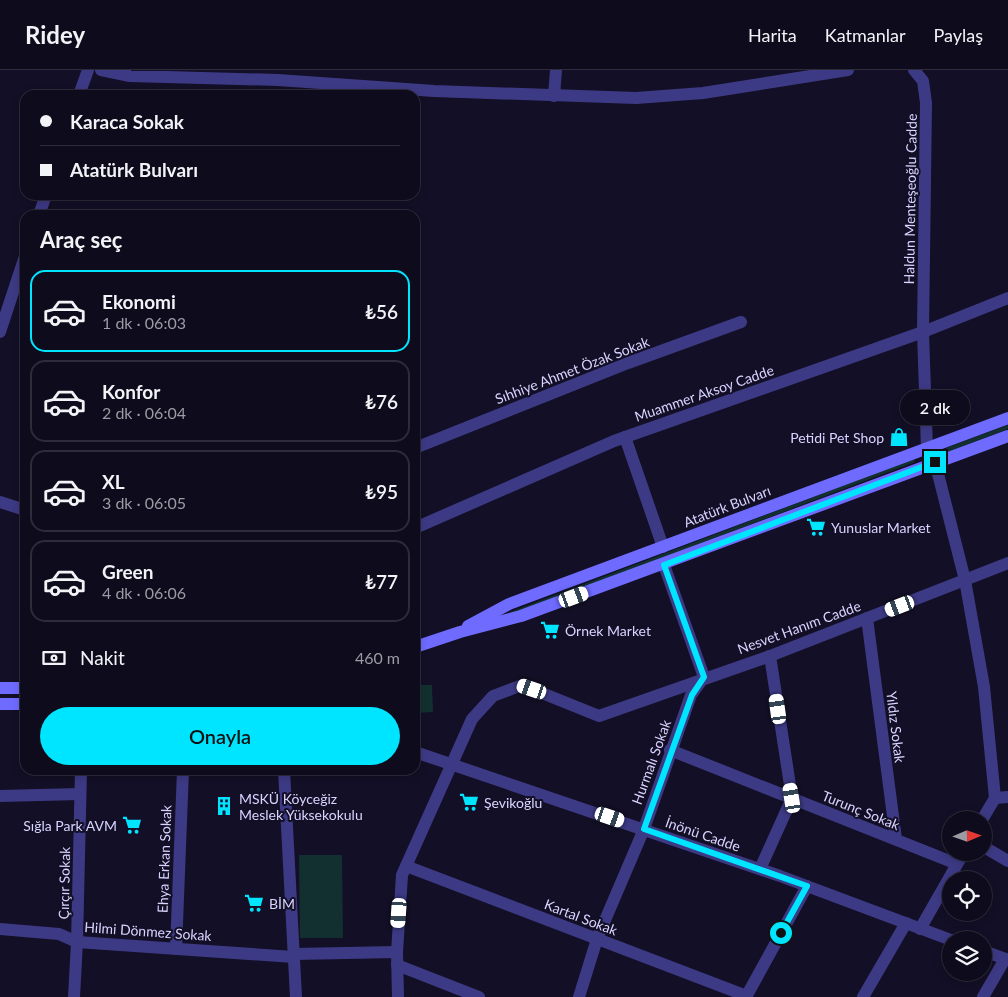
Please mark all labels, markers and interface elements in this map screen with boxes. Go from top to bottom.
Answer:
text: Ridey [25,20,85,49]
text: Harita [748,24,797,46]
text: Katmanlar [825,24,905,46]
text: Paylaş [933,24,983,46]
text: Karaca Sokak [70,110,184,133]
street label: Haldun Menteşeoğlu Cadde [900,113,920,285]
text: Atatürk Bulvarı [70,158,198,181]
text: Araç seç [40,226,123,253]
icon: car [42,289,87,334]
text: Ekonomi [102,290,176,313]
text: ₺56 [365,300,398,323]
text: 1 dk · 06:03 [102,313,186,332]
street label: Sıhhiye Ahmet Özak Sokak [492,332,652,407]
street label: Muammer Aksoy Cadde [632,361,776,425]
icon: car [42,379,87,424]
text: Konfor [102,380,160,403]
text: ₺76 [365,390,398,413]
callout: 2 dk [900,390,970,424]
text: 2 dk [920,398,950,417]
text: 2 dk · 06:04 [102,403,186,422]
shop icon: Petidi Pet Shop [888,426,910,448]
place label: Petidi Pet Shop [790,429,884,446]
route end [924,451,946,473]
icon: car [42,469,87,514]
text: XL [102,470,125,493]
text: ₺95 [365,480,398,503]
street label: Atatürk Bulvarı [681,482,773,530]
text: 3 dk · 06:05 [102,493,186,512]
supermarket icon: Yunuslar Market [805,516,827,538]
place label: Yunuslar Market [831,519,931,536]
icon: car [42,559,87,604]
text: Green [102,560,153,583]
text: ₺77 [365,570,398,593]
text: 4 dk · 06:06 [102,583,186,602]
car [557,585,590,609]
car [883,594,916,618]
street label: Nesvet Hanım Cadde [735,597,863,657]
supermarket icon: Örnek Market [539,619,561,641]
place label: Örnek Market [565,622,651,639]
icon: cash [40,644,68,672]
text: Nakit [80,646,125,669]
text: 460 m [355,648,400,667]
car [515,677,548,701]
street label: Yıldız Sokak [883,690,909,765]
car [768,693,787,725]
button: Onayla [40,707,400,765]
street label: Hurmalı Sokak [628,717,674,807]
car [782,782,801,814]
street label: Turunç Sokak [820,787,903,834]
place label: MSKÜ Köyceğiz Meslek Yüksekokulu [239,790,363,823]
supermarket icon: Şevikoğlu [458,791,480,813]
place label: Şevikoğlu [484,794,542,811]
building icon: MSKÜ Köyceğiz Meslek Yüksekokulu [213,795,235,817]
street label: Ehya Erkan Sokak [154,804,174,913]
car [593,805,626,829]
north arrow [942,811,992,861]
map controls [942,811,992,981]
street label: İnönü Cadde [663,813,743,855]
supermarket icon: Sığla Park AVM [121,814,143,836]
place label: Sığla Park AVM [23,817,117,834]
street label: Çırçır Sokak [55,846,73,919]
button: locate [942,871,992,921]
supermarket icon: BİM [243,892,265,914]
place label: BİM [269,895,295,912]
street label: Kartal Sokak [542,895,621,939]
car [390,898,407,928]
street label: Hilmi Dönmez Sokak [84,918,213,944]
route start [770,922,792,944]
button: layers [942,931,992,981]

